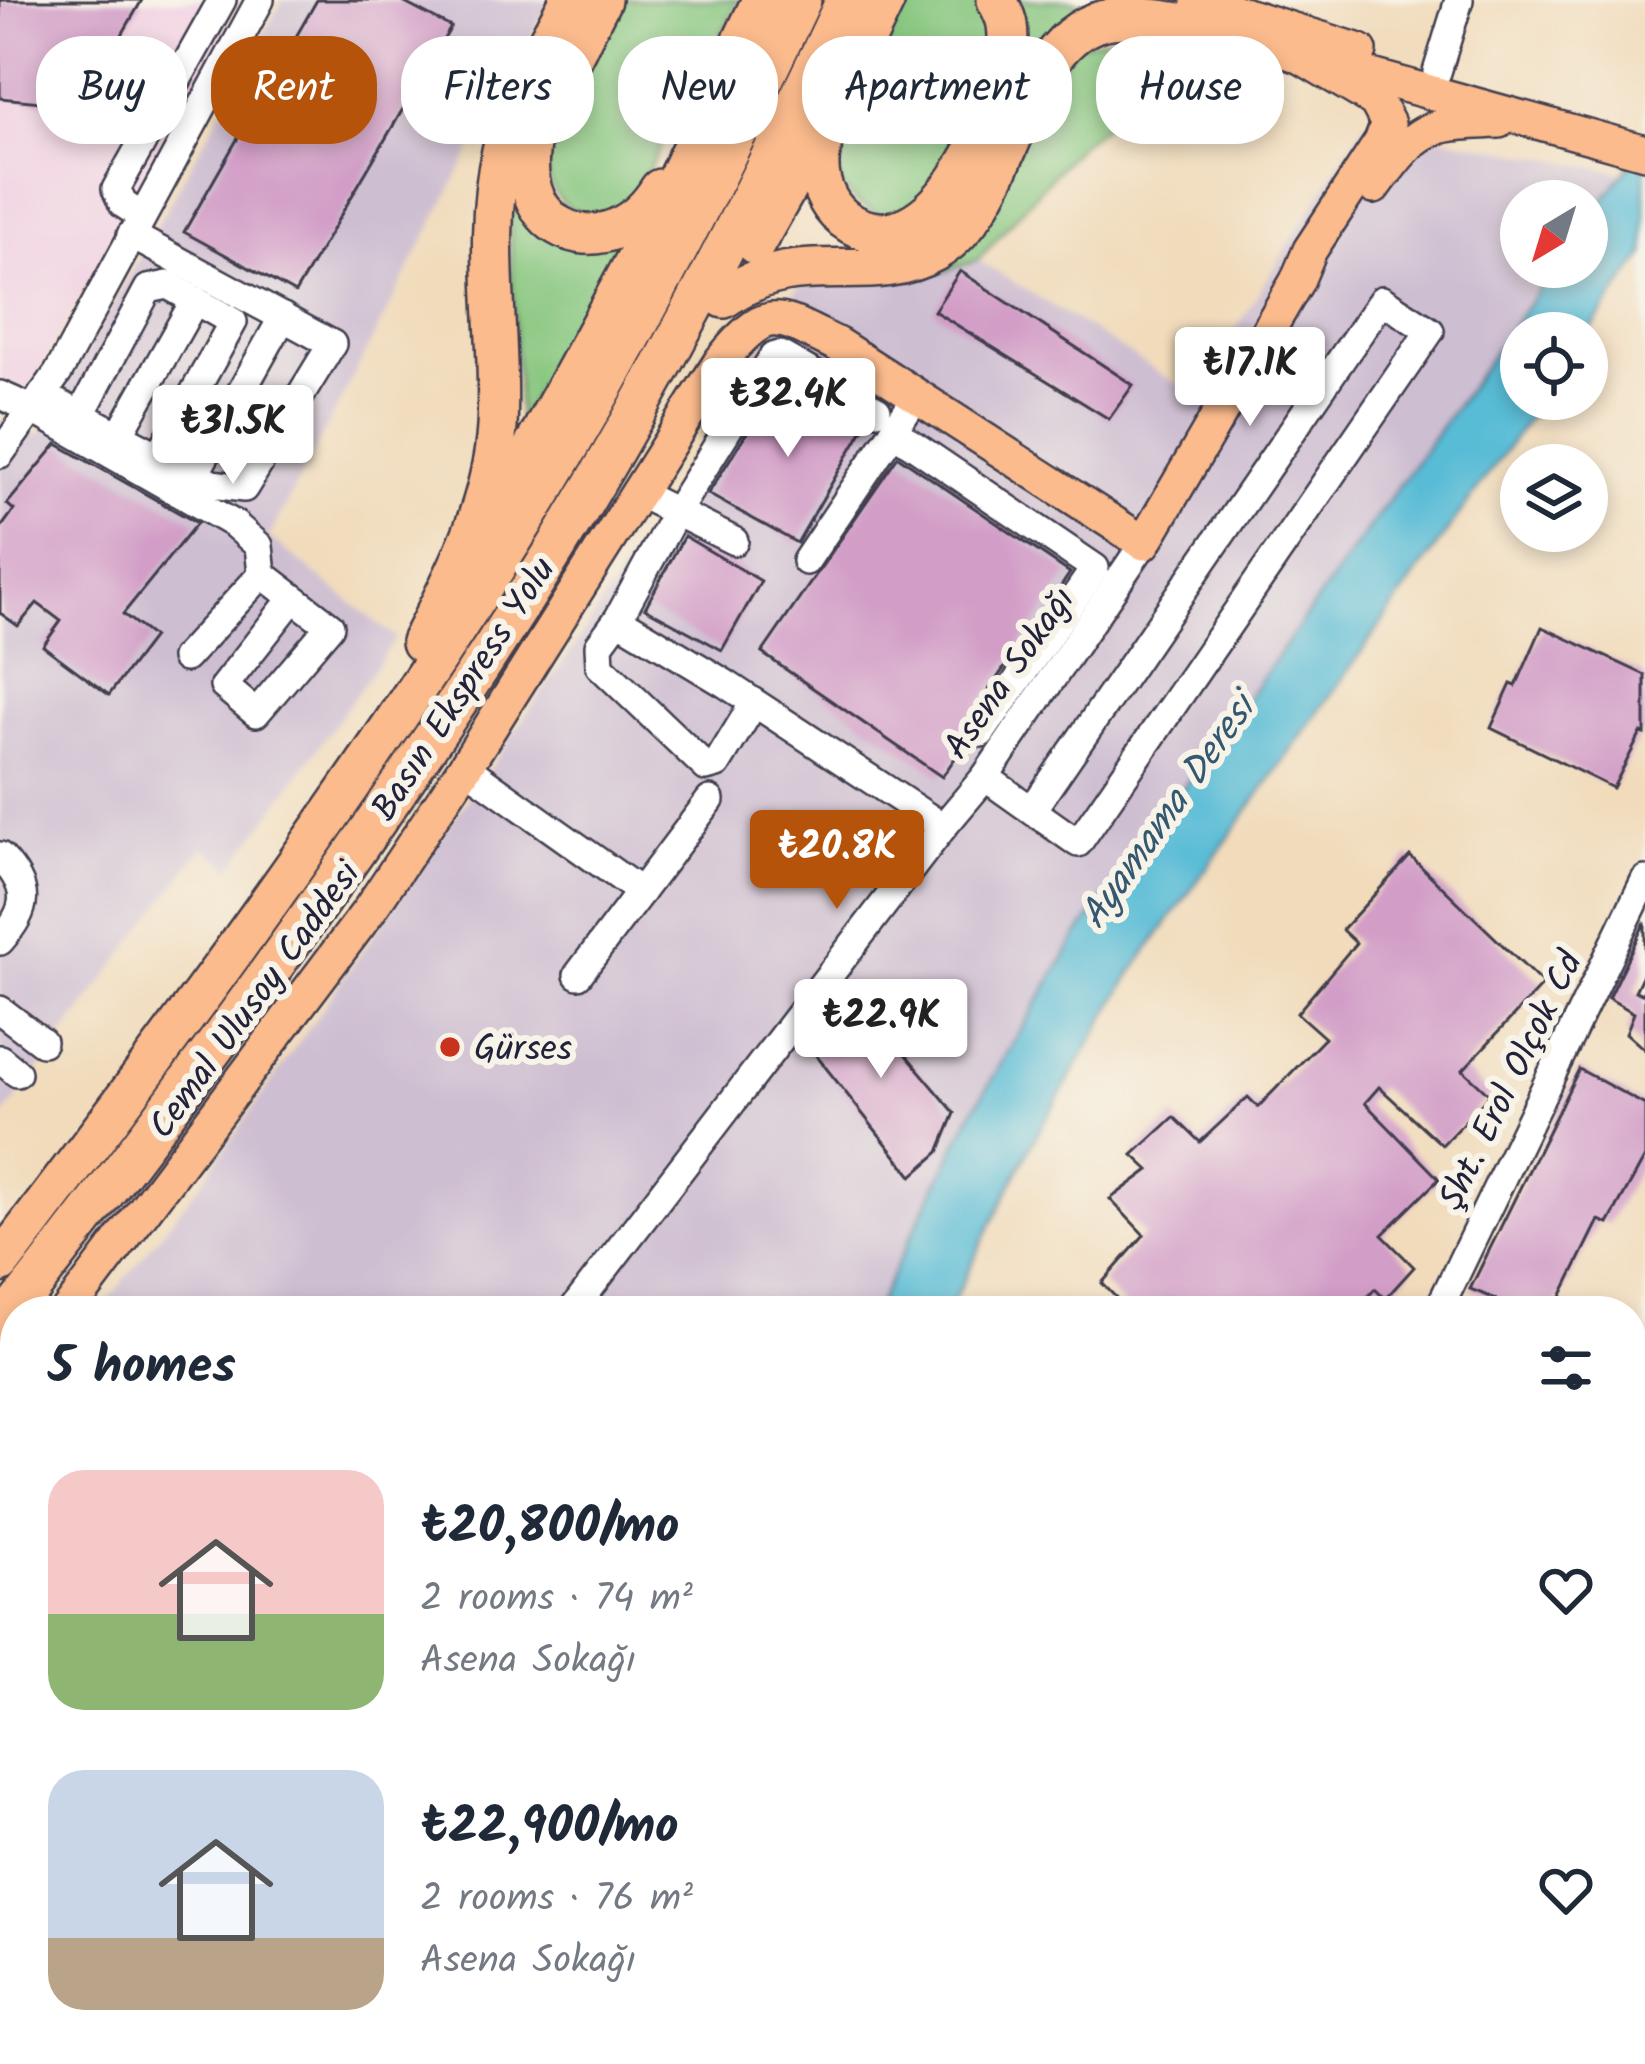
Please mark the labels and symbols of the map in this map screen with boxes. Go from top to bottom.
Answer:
north arrow [1500,180,1608,288]
pin: ₺17.1K [1152,327,1348,429]
pin: ₺32.4K [690,358,886,460]
pin: ₺31.5K [135,385,331,487]
street label: Basın Ekspress Yolu [358,546,572,833]
street label: Asena Sokağı [930,576,1091,772]
water label: Ayamama Deresi [1065,677,1278,943]
pin: ₺20.8K [739,810,935,912]
street label: Cemal Ulusoy Caddesi [135,849,377,1152]
street label: Şht. Erol Olçok Cd [1425,941,1600,1221]
pin: ₺22.9K [783,979,979,1081]
place label: Gürses [474,1022,572,1079]
marker: Gürses [437,1034,463,1060]

